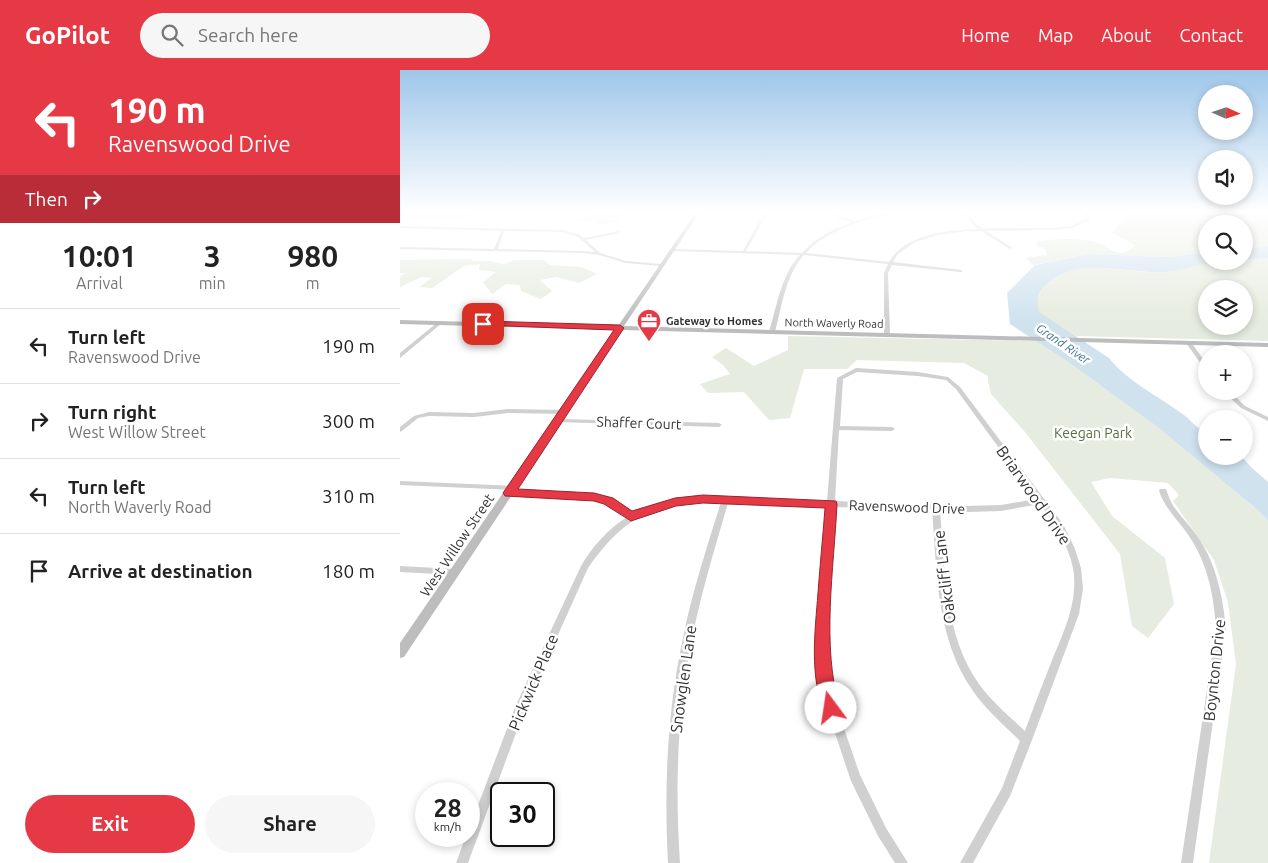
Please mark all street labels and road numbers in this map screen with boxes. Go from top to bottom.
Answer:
street label: North Waverly Road [784,316,884,330]
street label: Shaffer Court [596,414,682,432]
street label: Briarwood Drive [993,442,1075,548]
street label: West Willow Street [417,490,498,599]
street label: Ravenswood Drive [849,497,965,517]
street label: Oakcliff Lane [929,529,959,625]
street label: Boynton Drive [1200,618,1228,722]
street label: Snowglen Lane [667,624,699,734]
street label: Pickwick Place [505,631,561,733]

